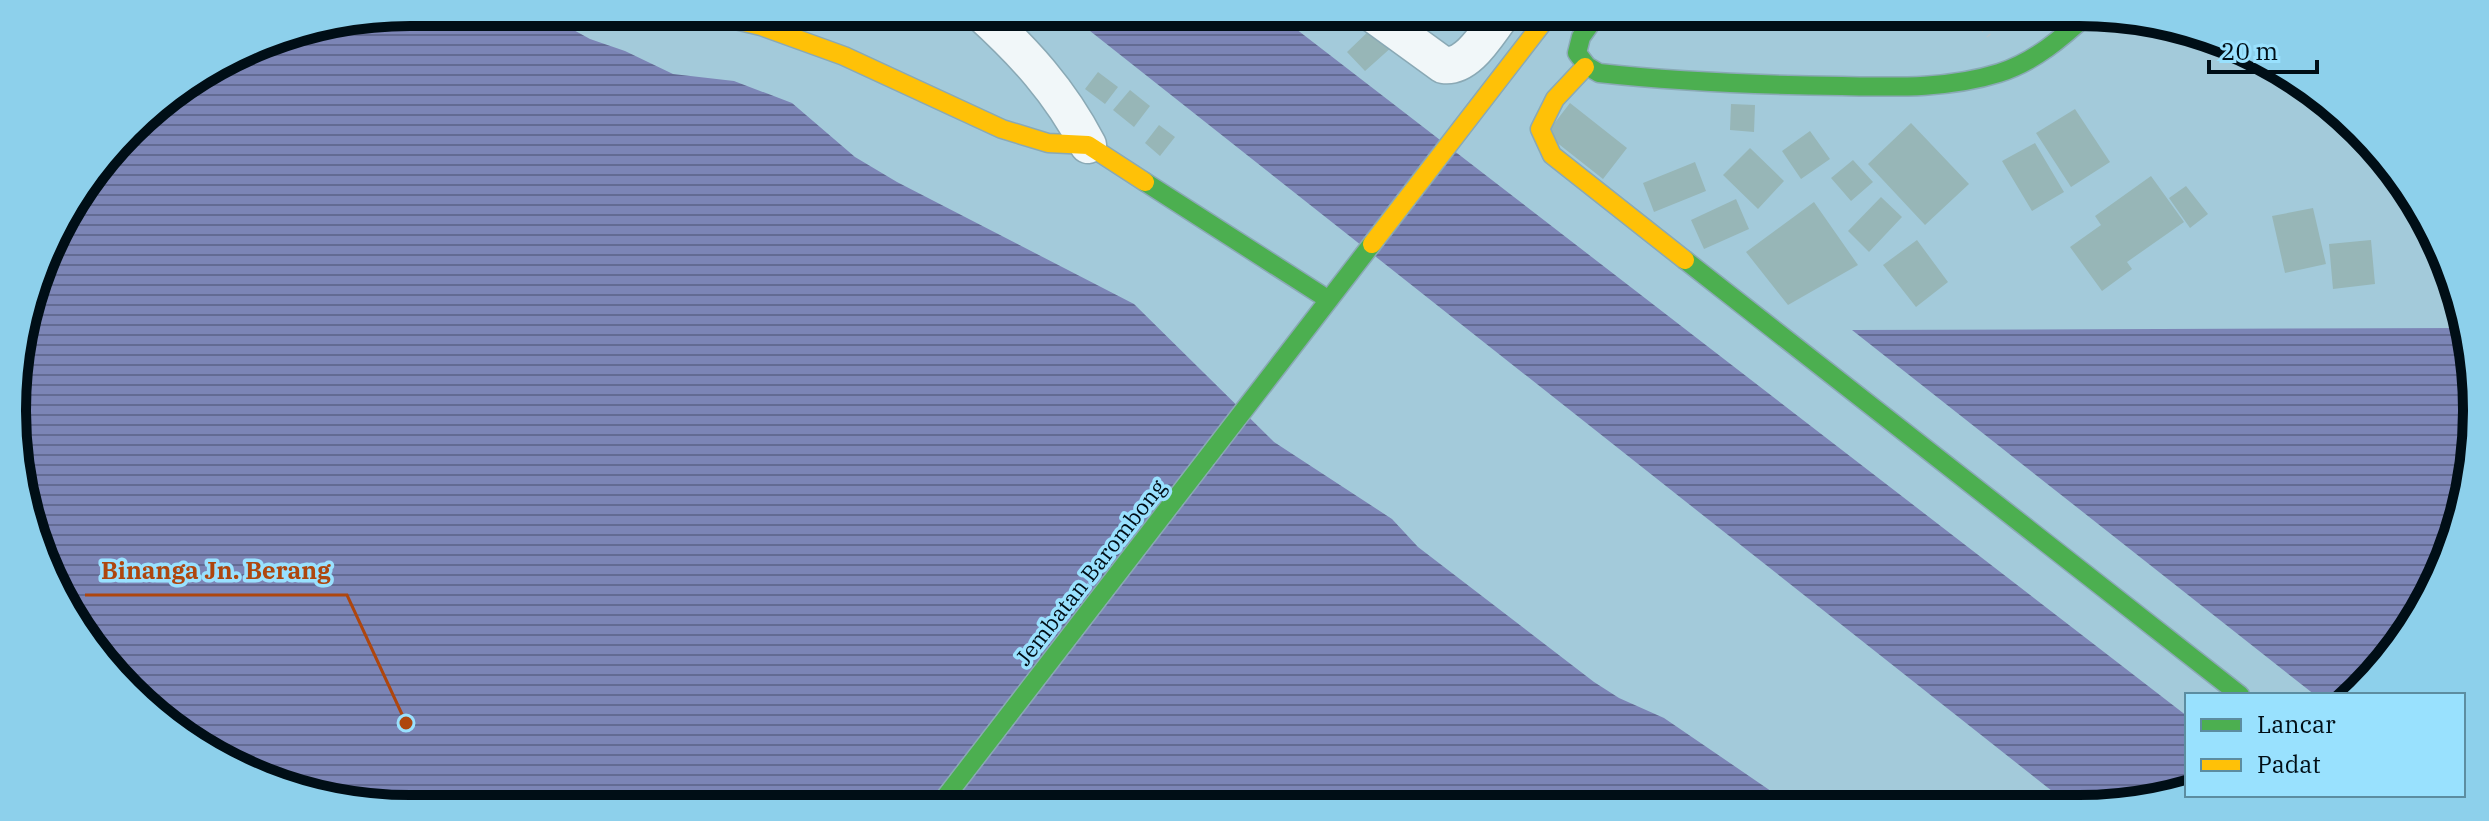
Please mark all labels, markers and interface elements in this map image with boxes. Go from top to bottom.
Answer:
scale bar [2209,24,2317,74]
text: 20 m [2221,35,2278,67]
street label: Jembatan Barombong [1008,473,1172,671]
callout: Binanga Jn. Berang [85,547,347,595]
text: Binanga Jn. Berang [101,554,331,586]
legend [2185,693,2465,797]
text: Lancar [2257,708,2336,740]
text: Padat [2257,748,2321,780]

